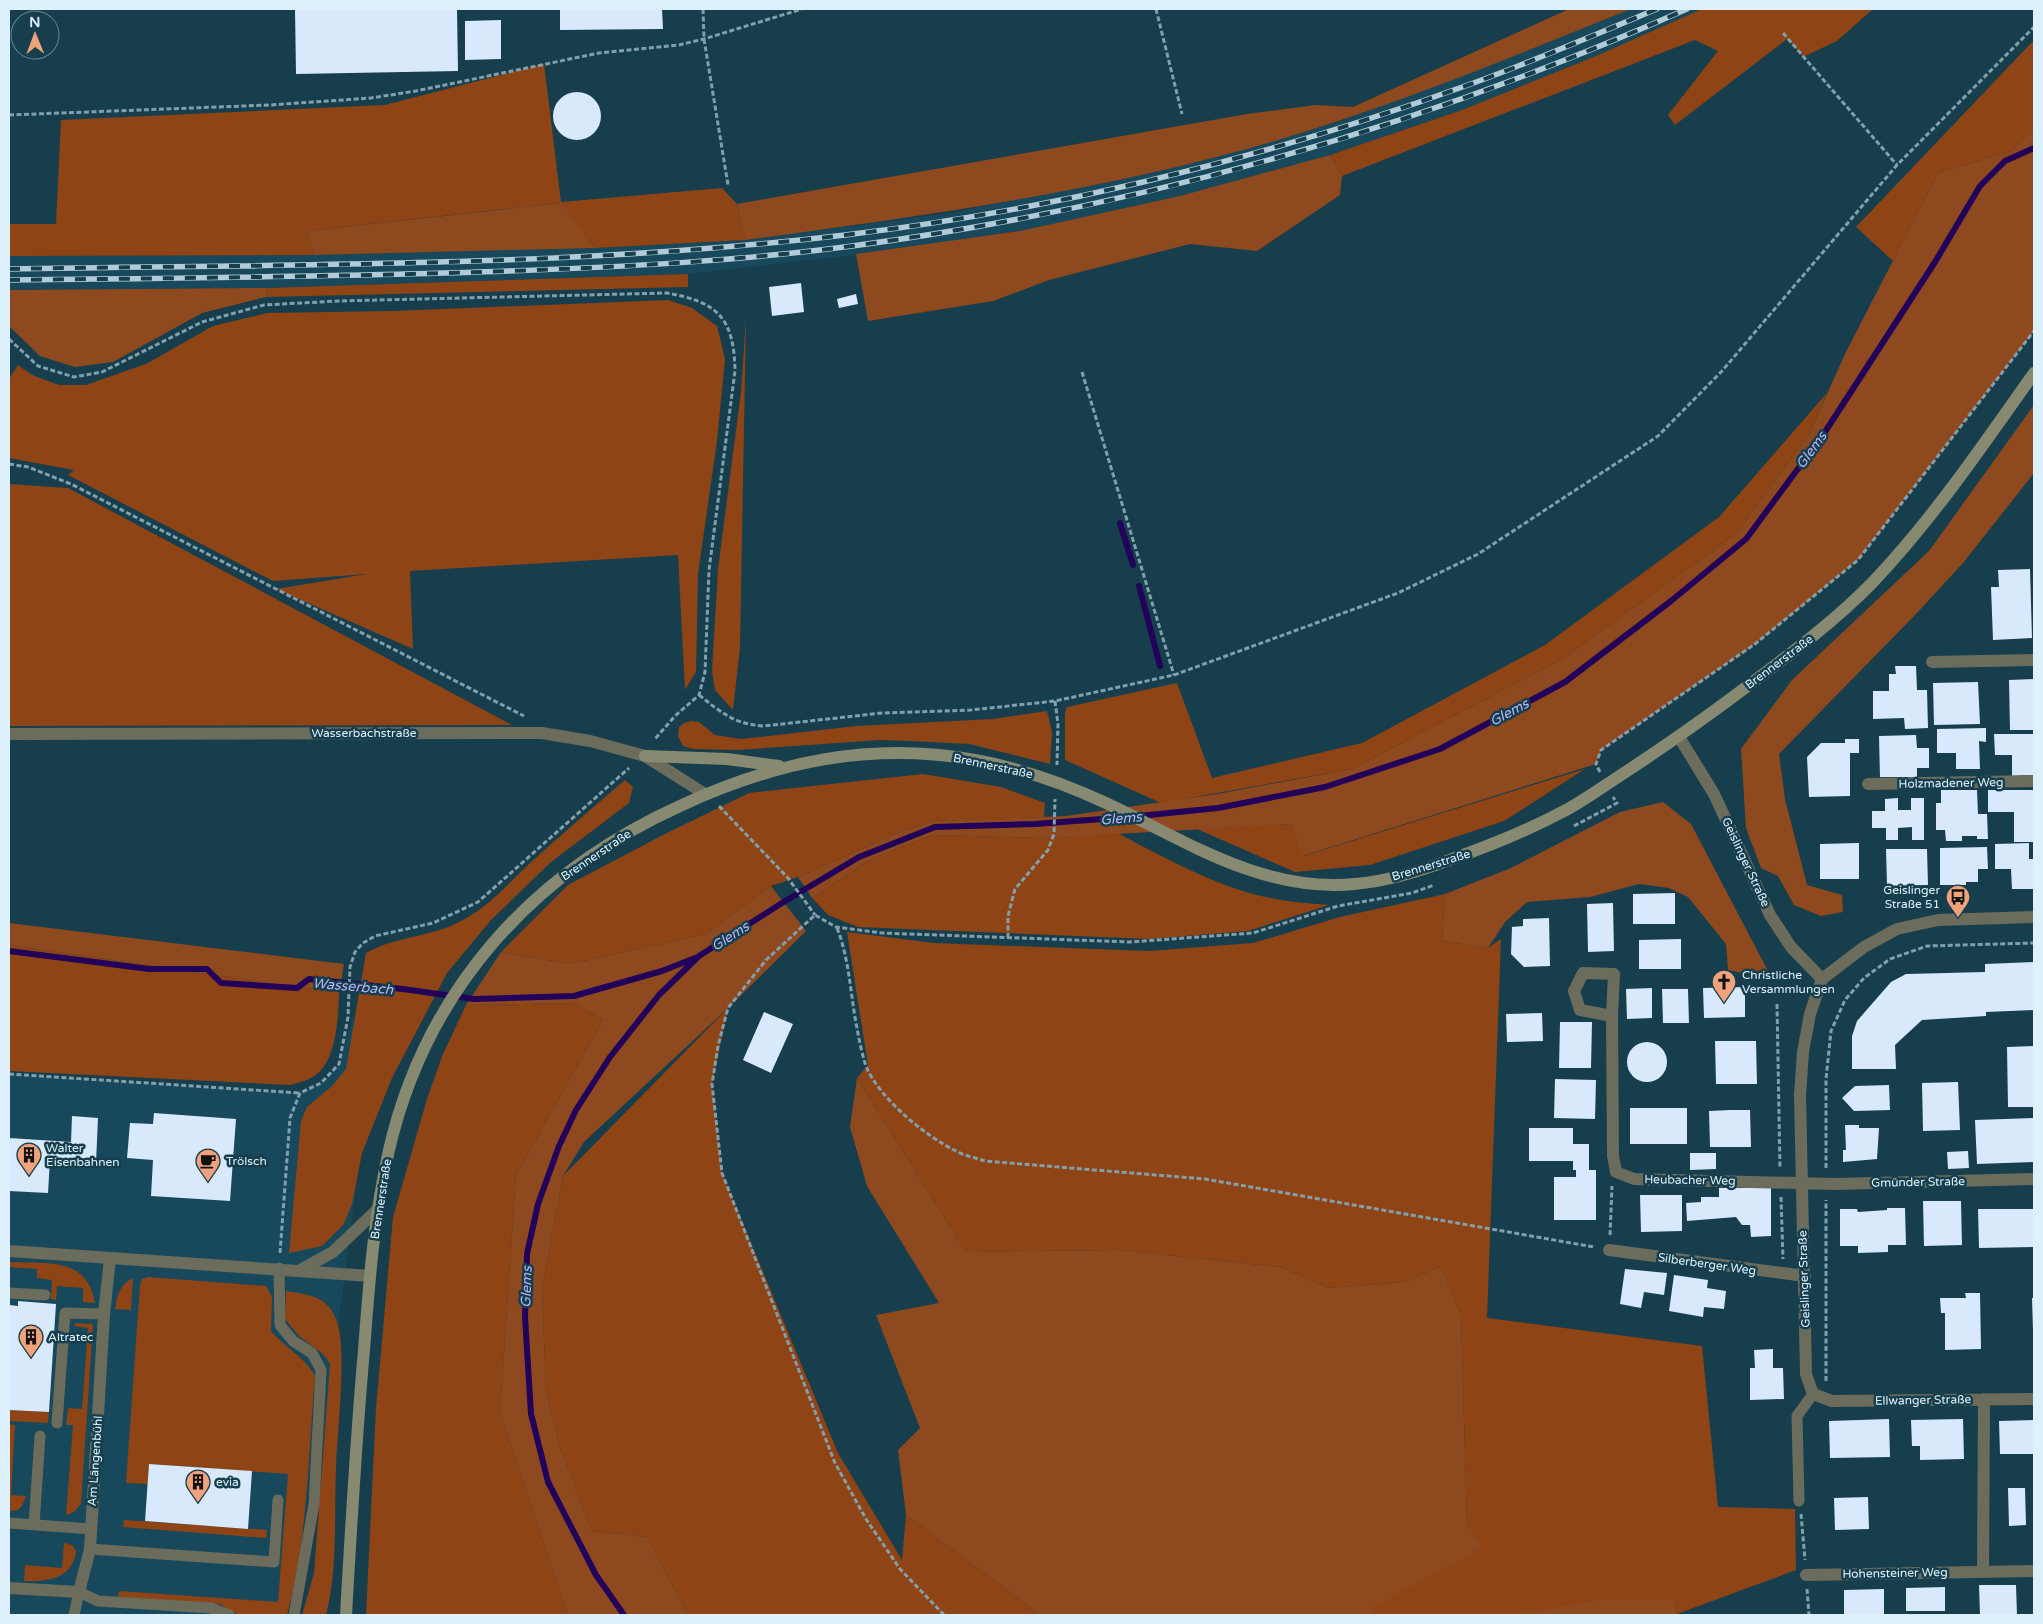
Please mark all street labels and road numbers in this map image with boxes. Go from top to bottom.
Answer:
street label: Brennerstraße [1742,632,1816,692]
street label: Wasserbachstraße [311,726,417,740]
street label: Brennerstraße [952,751,1034,781]
street label: Holzmadener Weg [1898,775,2004,791]
street label: Geislinger Straße [1719,815,1773,909]
street label: Brennerstraße [558,826,634,883]
street label: Brennerstraße [1390,846,1472,884]
street label: Brennerstraße [368,1158,394,1240]
street label: Heubacher Weg [1644,1172,1736,1188]
street label: Gmünder Straße [1871,1174,1965,1190]
street label: Geislinger Straße [1795,1230,1813,1328]
street label: Silberberger Weg [1657,1250,1757,1278]
street label: Ellwanger Straße [1875,1392,1971,1408]
street label: Am Längenbühl [85,1415,105,1507]
street label: Hohensteiner Weg [1842,1565,1948,1581]

